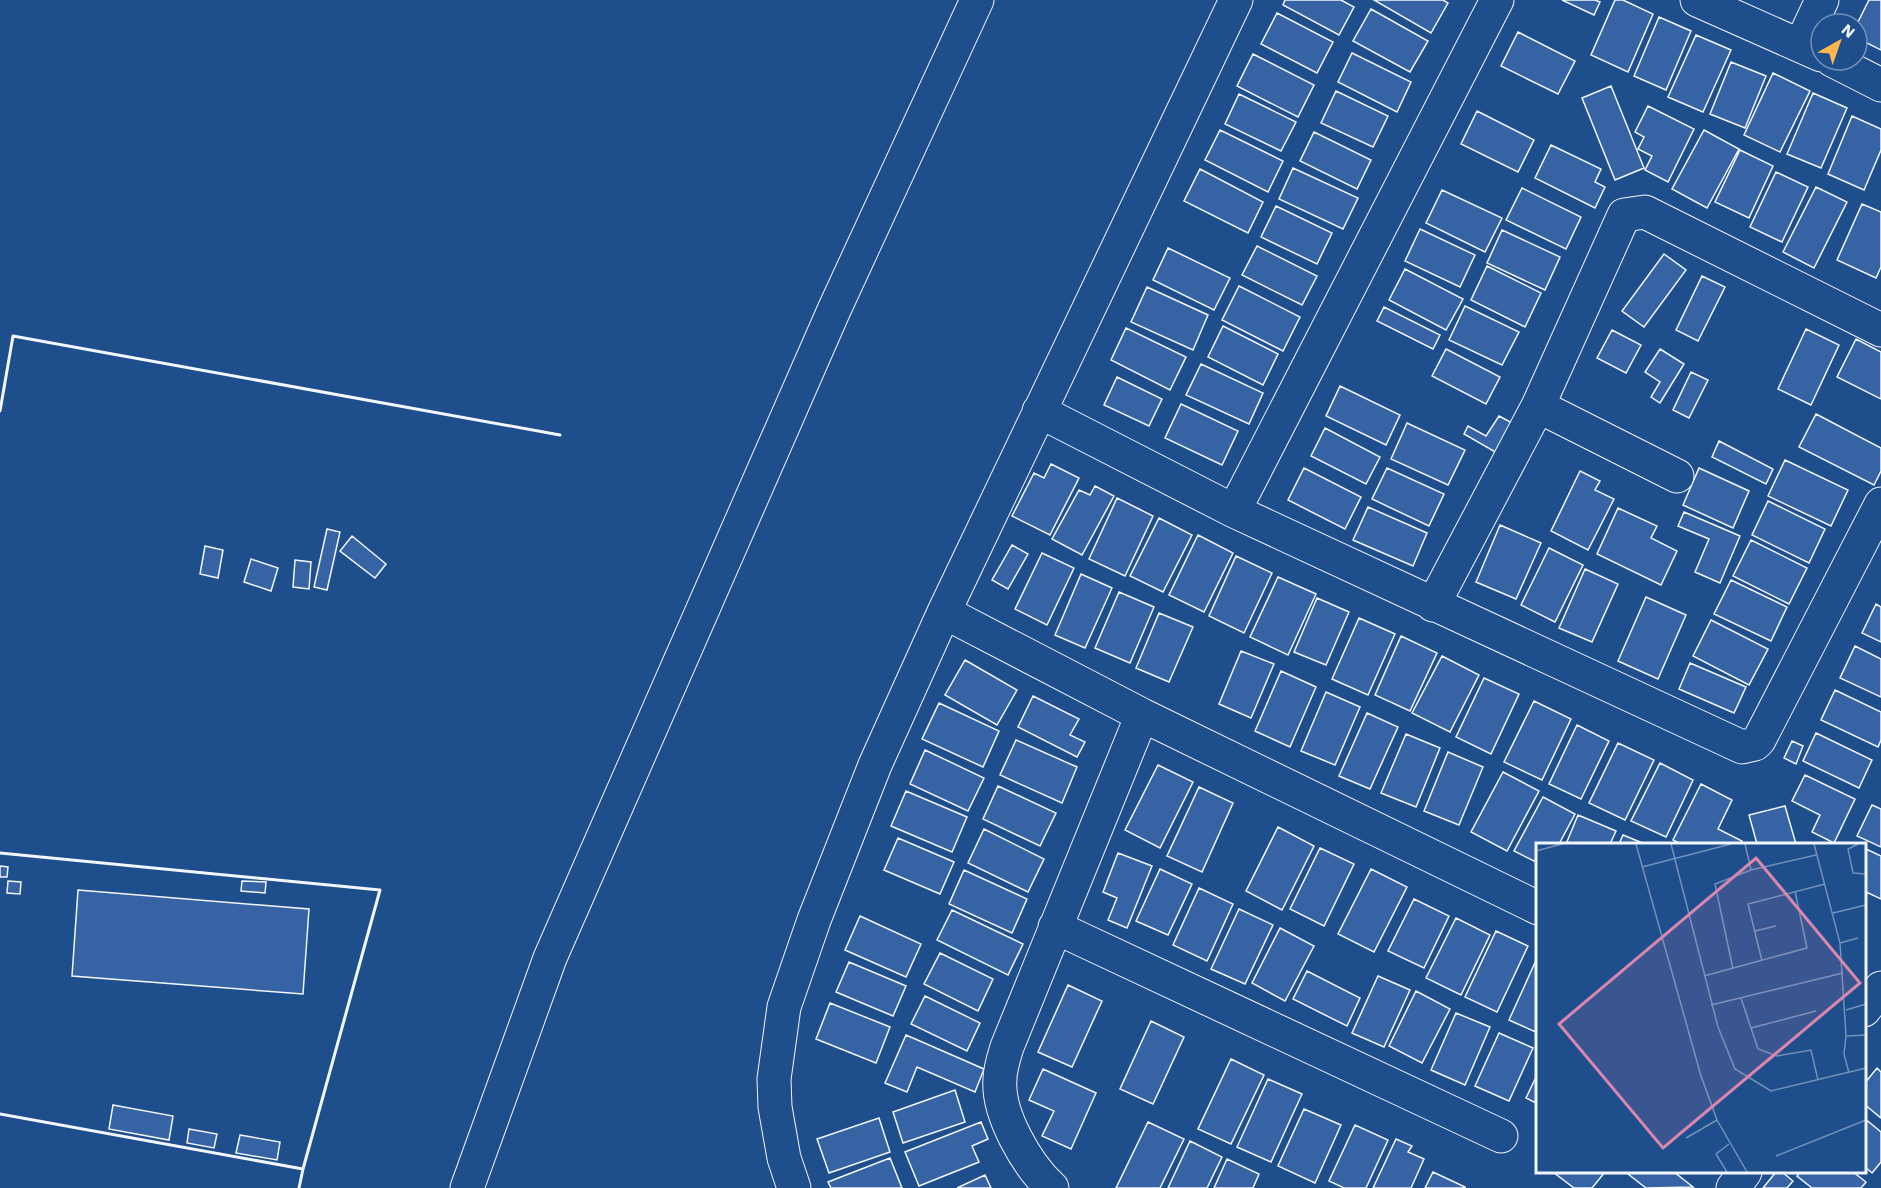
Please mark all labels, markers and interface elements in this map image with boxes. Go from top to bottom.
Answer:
north arrow [1809,12,1869,72]
text: N [1838,20,1859,42]
inset map [1536,843,1866,1173]

